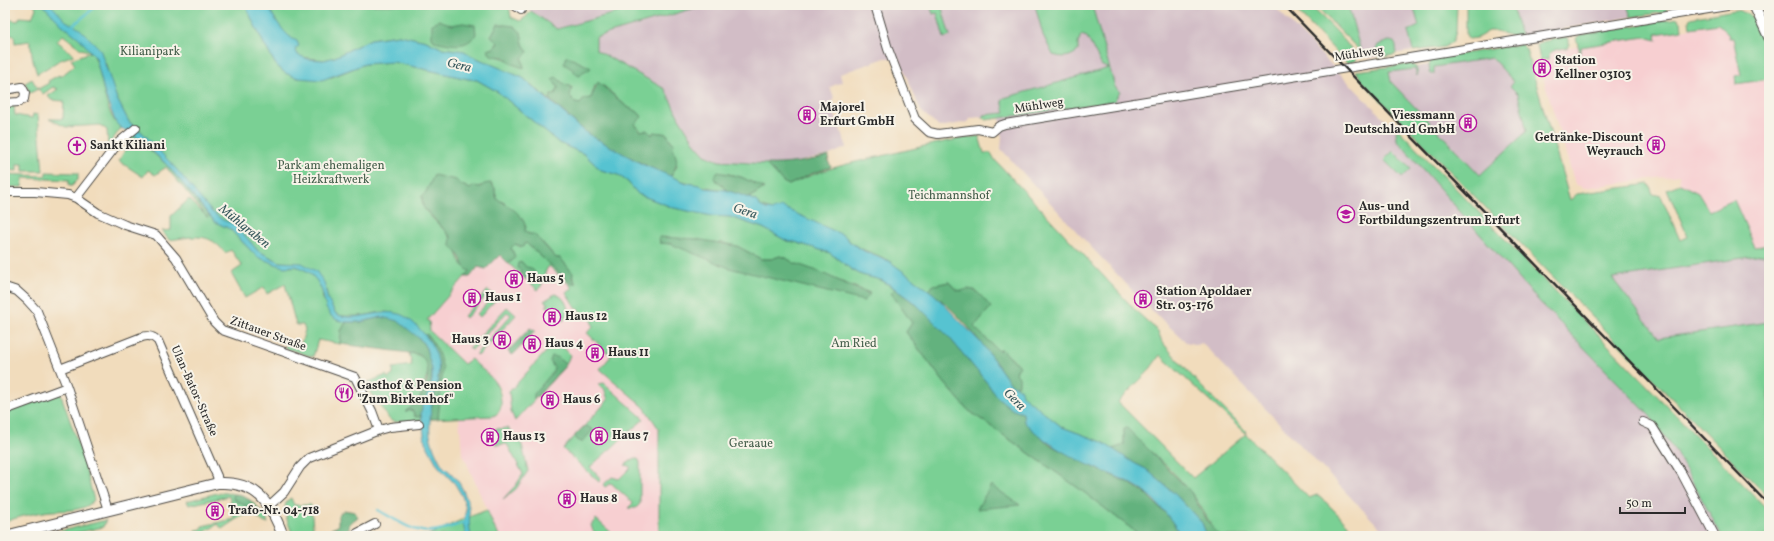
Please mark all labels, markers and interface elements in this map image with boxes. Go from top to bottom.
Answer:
street label: Mühlweg [1333,42,1385,66]
park label: Kilianipark [120,44,181,60]
place label: Station Kellner 03103 [1555,53,1631,83]
water label: Gera [445,54,473,78]
building icon: Station Kellner 03103 [1532,58,1552,78]
street label: Mühlweg [1013,94,1065,118]
place label: Majorel Erfurt GmbH [820,100,895,130]
building icon: Majorel Erfurt GmbH [797,105,817,125]
place label: Viessmann Deutschland GmbH [1345,108,1455,138]
building icon: Viessmann Deutschland GmbH [1458,113,1478,133]
place label: Getränke-Discount Weyrauch [1535,130,1643,160]
building icon: Getränke-Discount Weyrauch [1646,135,1666,155]
church icon: Sankt Kiliani [67,136,87,156]
place label: Sankt Kiliani [90,138,165,154]
park label: Park am ehemaligen Heizkraftwerk [277,158,385,188]
park label: Teichmannshof [908,188,992,204]
place label: Aus- und Fortbildungszentrum Erfurt [1359,199,1520,229]
water label: Mühlgraben [214,200,274,253]
water label: Gera [731,200,759,224]
school or university icon: Aus- und Fortbildungszentrum Erfurt [1336,204,1356,224]
building icon: Haus 5 [504,269,524,289]
place label: Haus 5 [527,271,564,287]
place label: Station Apoldaer Str. 03-176 [1156,284,1252,314]
building icon: Haus 1 [462,288,482,308]
building icon: Station Apoldaer Str. 03-176 [1133,289,1153,309]
place label: Haus 1 [485,290,521,306]
building icon: Haus 12 [542,307,562,327]
place label: Haus 12 [565,309,607,325]
street label: Zittauer Straße [228,313,309,355]
building icon: Haus 3 [492,330,512,350]
place label: Haus 3 [452,332,489,348]
building icon: Haus 4 [522,334,542,354]
place label: Haus 4 [545,336,583,352]
park label: Am Ried [831,336,877,352]
street label: Ulan-Bator-Straße [167,343,221,439]
building icon: Haus 11 [585,343,605,363]
place label: Haus 11 [608,345,649,361]
place label: Gasthof & Pension "Zum Birkenhof" [357,378,462,408]
restaurant icon: Gasthof & Pension "Zum Birkenhof" [334,383,354,403]
water label: Gera [999,385,1029,415]
building icon: Haus 6 [540,390,560,410]
place label: Haus 6 [563,392,601,408]
building icon: Haus 7 [589,426,609,446]
building icon: Haus 13 [480,427,500,447]
place label: Haus 7 [612,428,649,444]
place label: Haus 13 [503,429,545,445]
park label: Geraaue [729,436,773,452]
building icon: Haus 8 [557,489,577,509]
scale bar [1620,489,1685,515]
place label: Haus 8 [580,491,618,507]
text: 50 m [1626,496,1652,512]
building icon: Trafo-Nr. 04-718 [205,501,225,521]
place label: Trafo-Nr. 04-718 [228,503,319,519]

